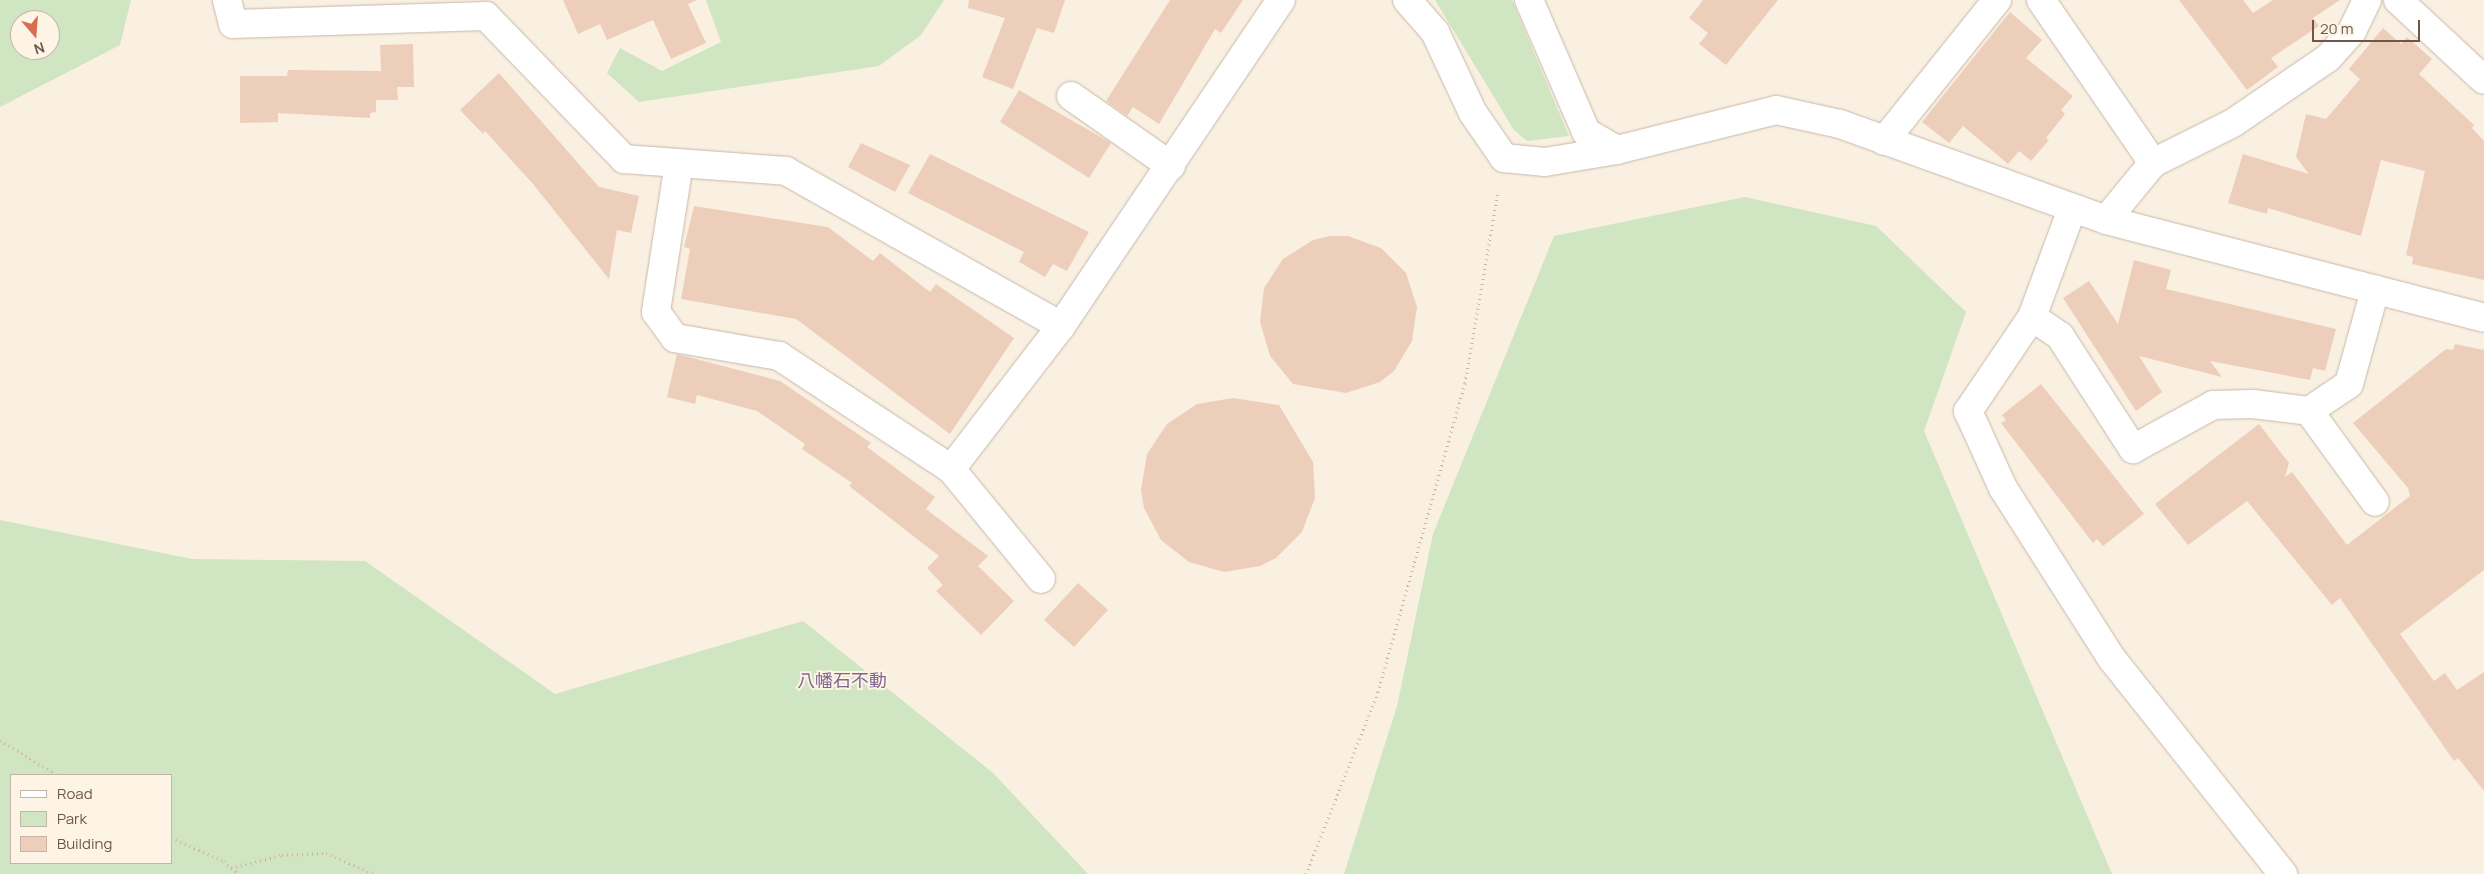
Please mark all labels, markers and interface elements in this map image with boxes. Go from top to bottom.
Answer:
north arrow [10,10,60,60]
scale bar [2314,10,2422,42]
text: 20 m [2320,18,2353,39]
text: N [32,38,47,59]
district label: 八幡石不動 [797,669,887,691]
legend [10,774,172,864]
text: Road [57,783,93,804]
text: Park [57,808,87,829]
text: Building [57,833,112,854]

